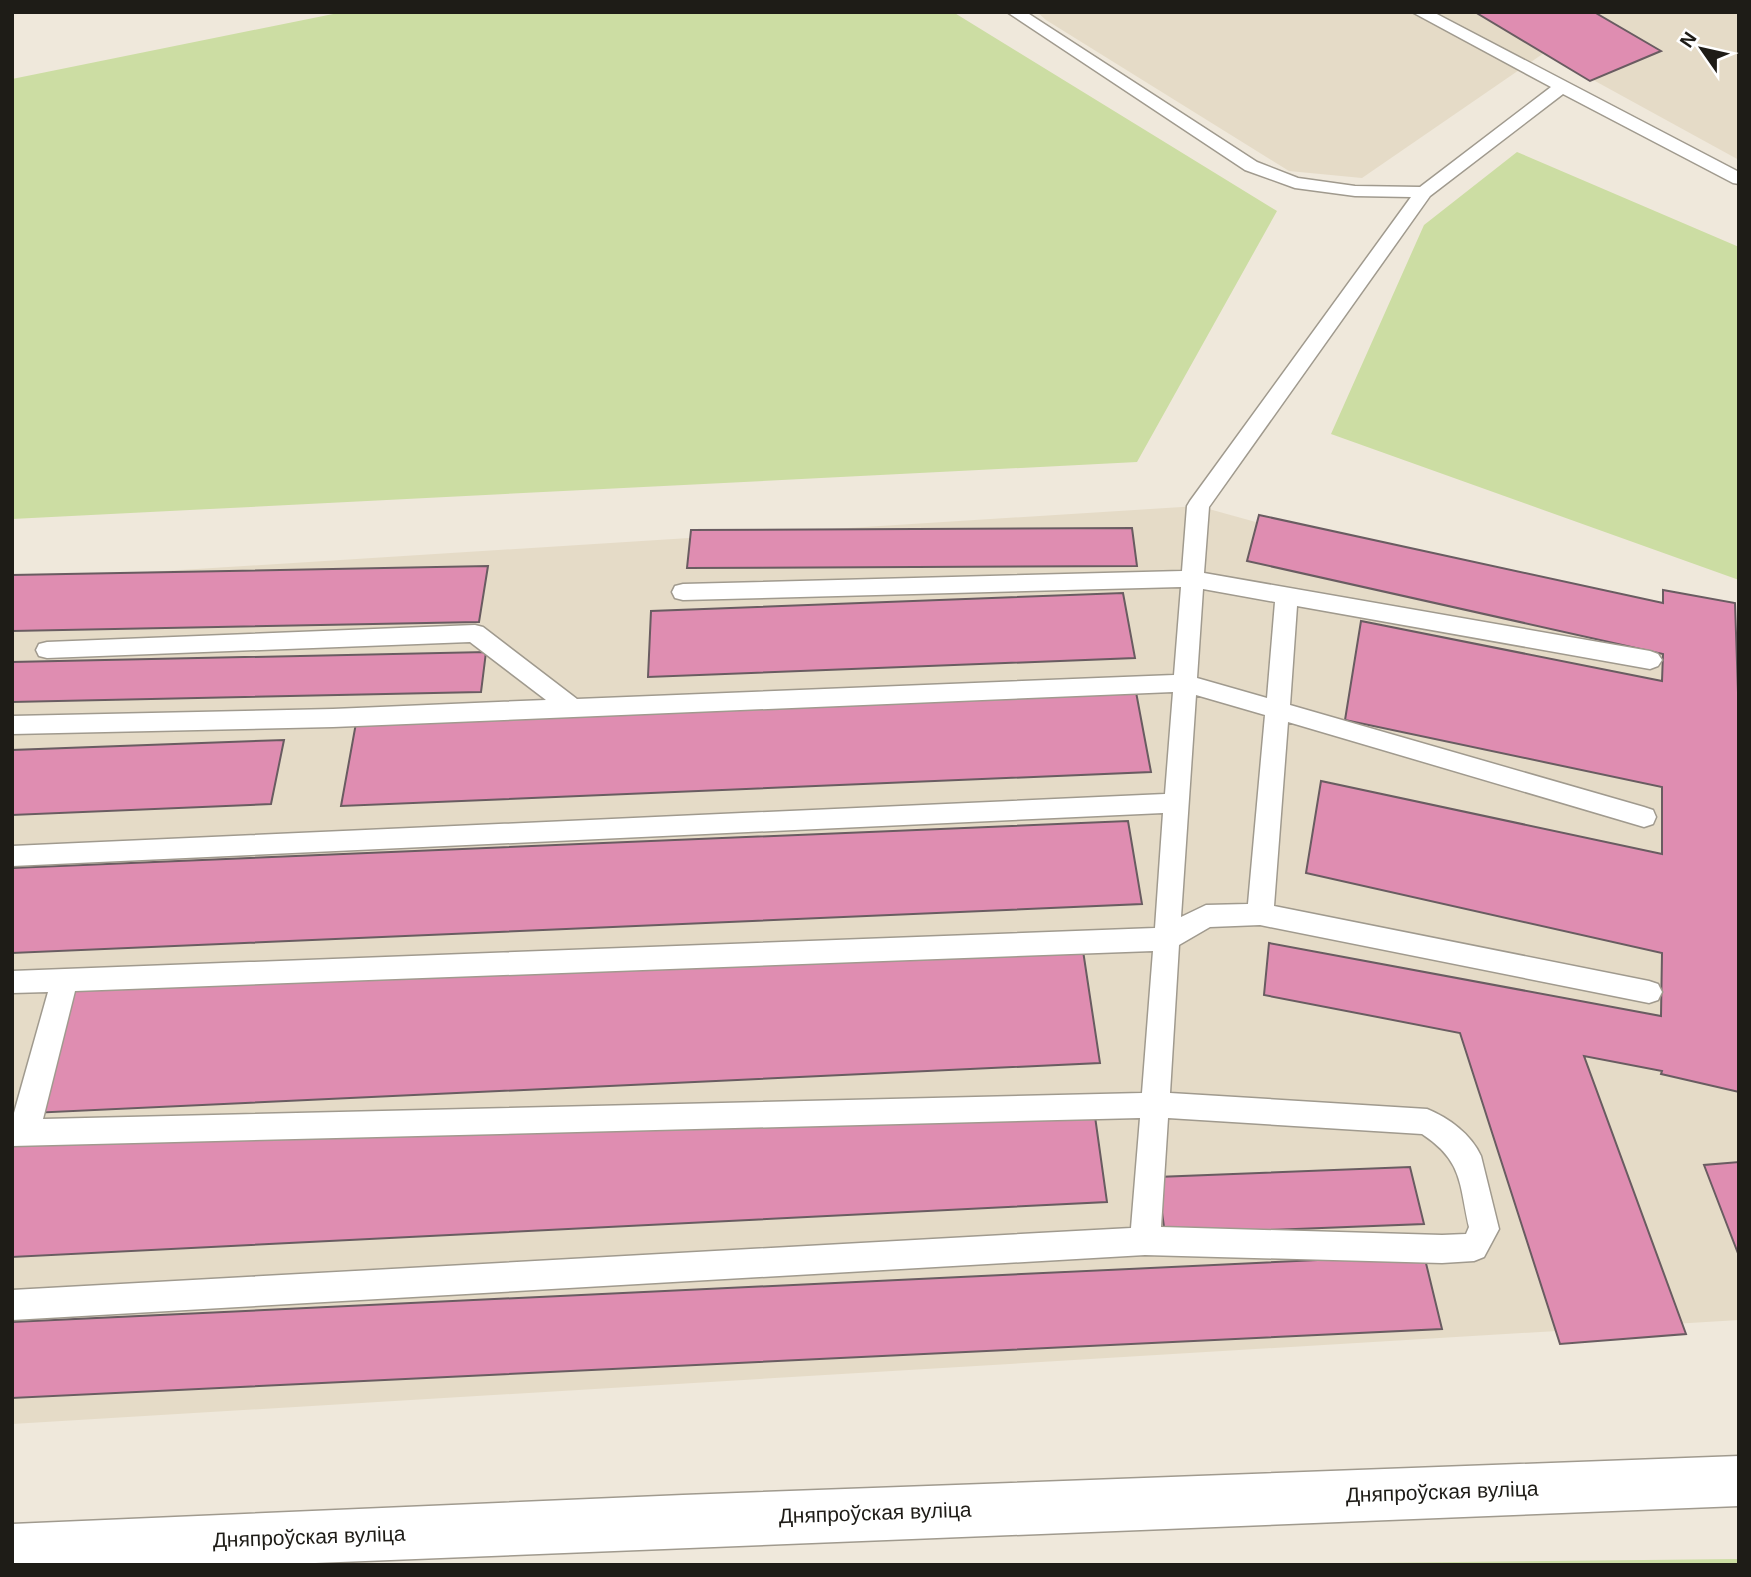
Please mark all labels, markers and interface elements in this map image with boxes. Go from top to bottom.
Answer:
north arrow [1667,14,1737,84]
text: N [1676,28,1701,51]
street label: Дняпроўская вуліца [1345,1477,1539,1506]
street label: Дняпроўская вуліца [778,1498,972,1527]
street label: Дняпроўская вуліца [212,1522,406,1551]

